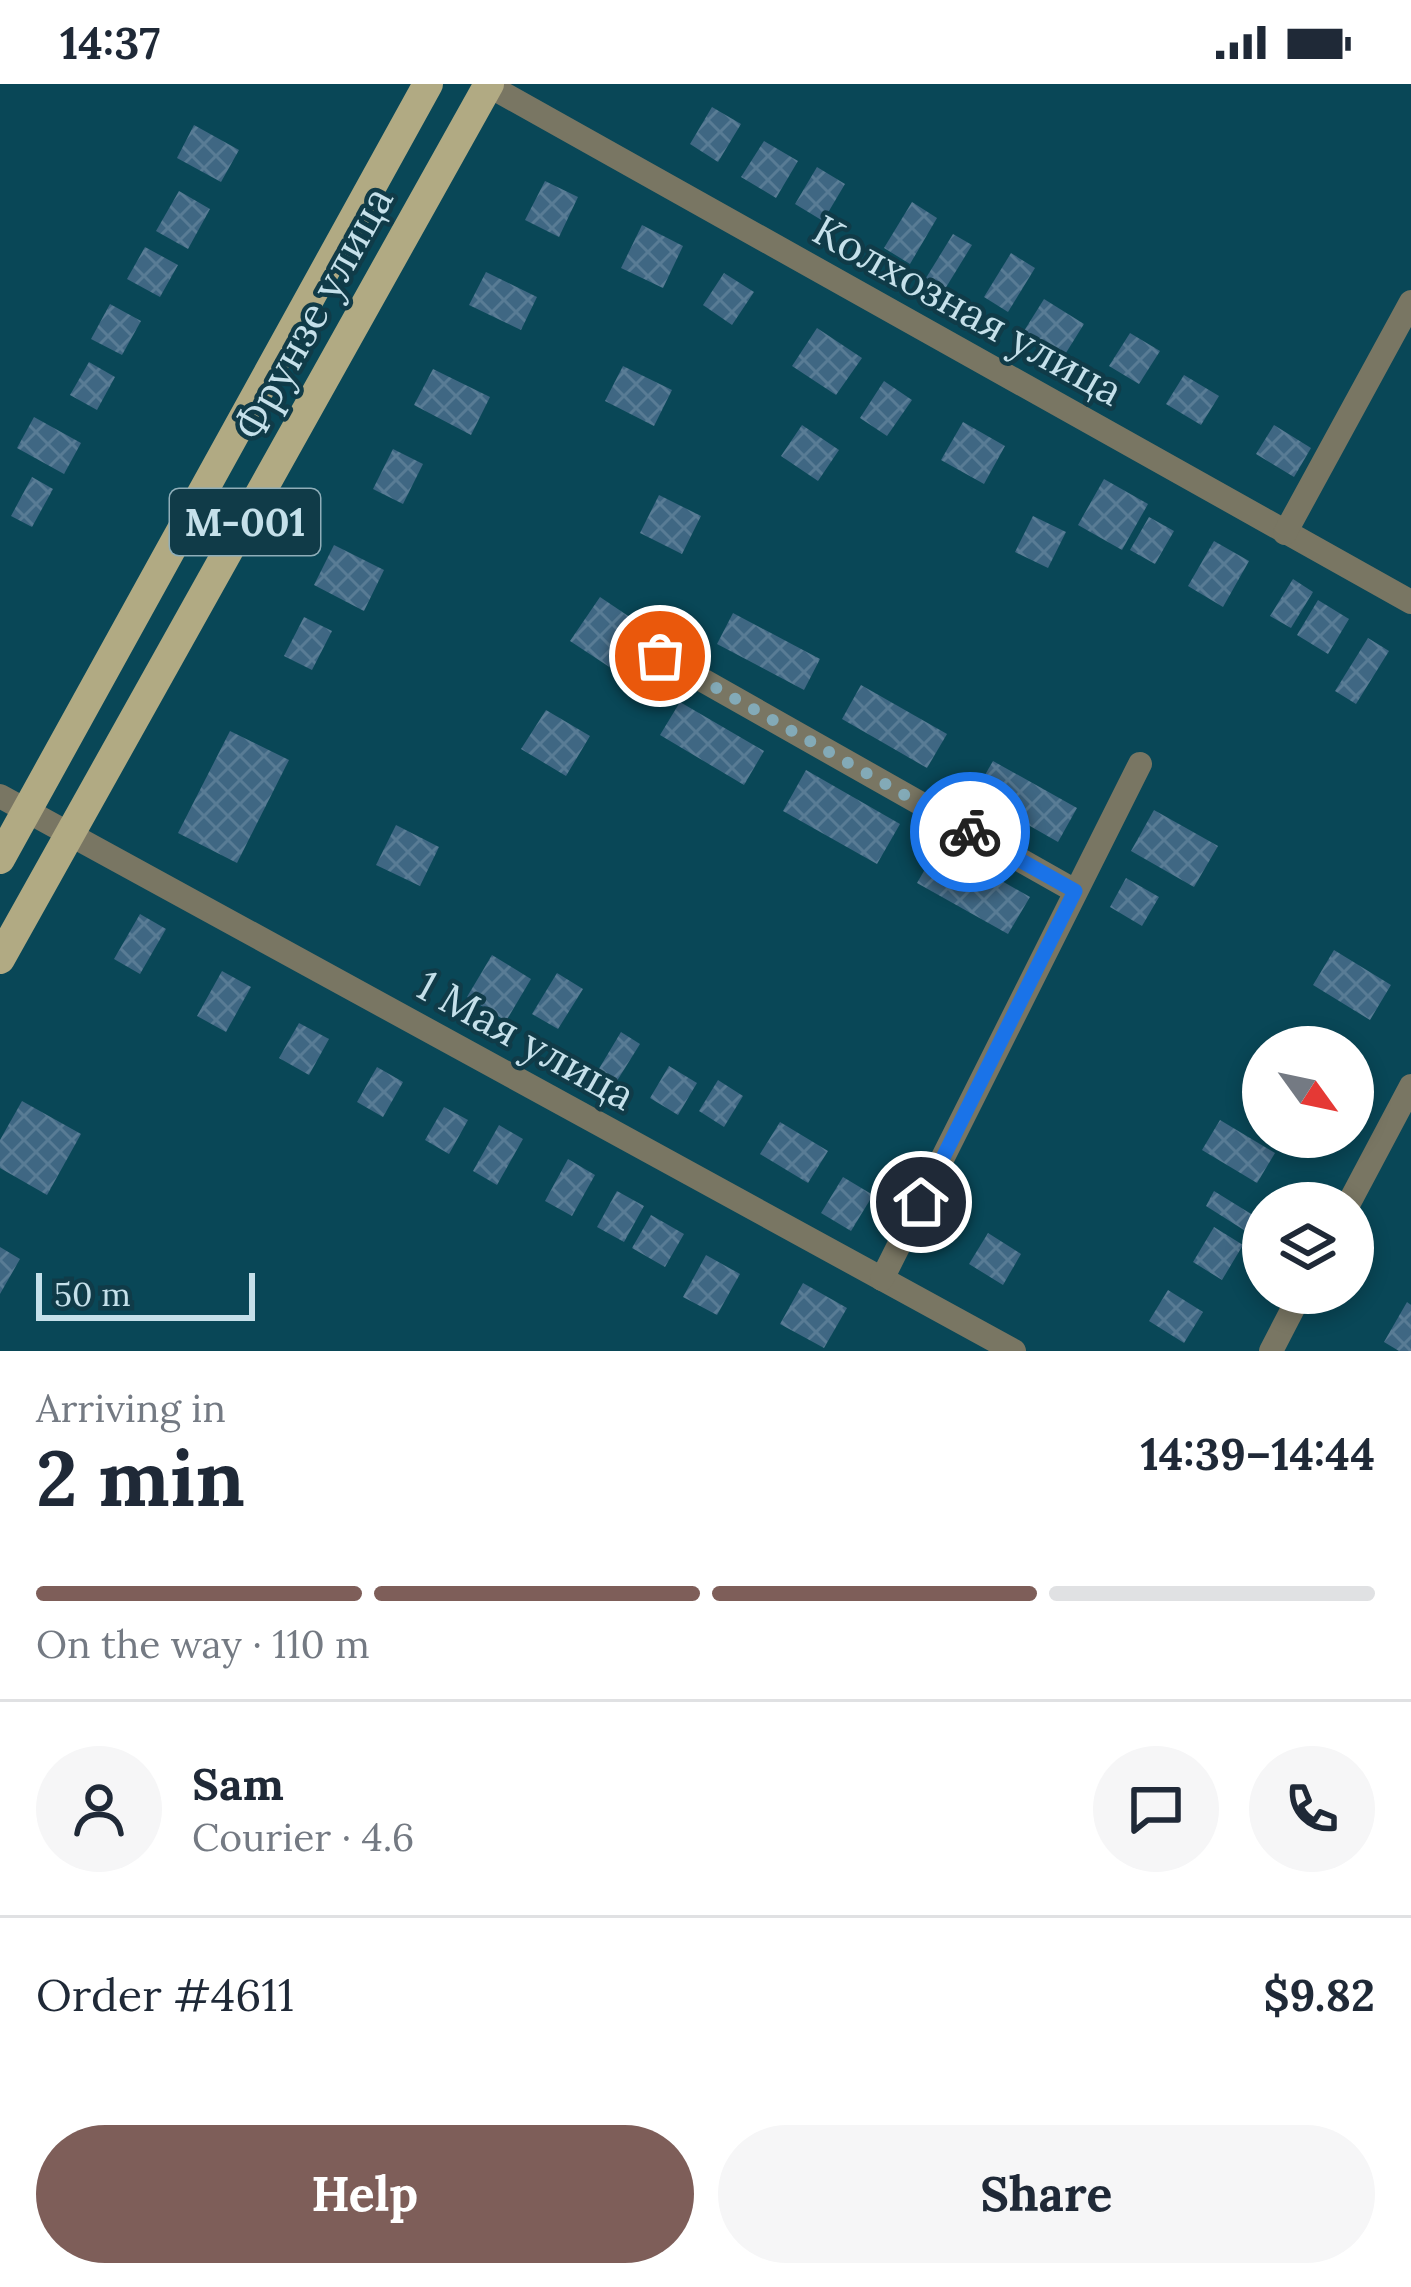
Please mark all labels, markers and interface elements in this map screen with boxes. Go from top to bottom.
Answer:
text: 14:37 [60,14,160,71]
street label: Фрунзе улица [221,177,405,449]
street label: Колхозная улица [804,202,1132,418]
road number: M-001 [170,489,320,555]
pin [609,605,711,707]
icon: bag [627,623,693,689]
courier [910,772,1030,892]
icon: bike [937,799,1003,865]
street label: 1 Мая улица [407,958,645,1122]
north arrow [1242,1026,1374,1158]
map controls [1242,1026,1374,1314]
pin [870,1151,972,1253]
icon: home [888,1169,954,1235]
button: layers [1242,1182,1374,1314]
scale bar [36,1267,255,1320]
text: 50 m [54,1273,131,1315]
text: Arriving in [36,1383,226,1433]
text: 14:39–14:44 [1141,1425,1375,1482]
text: 2 min [36,1428,245,1527]
text: On the way · 110 m [36,1619,370,1669]
button: person [36,1746,162,1872]
button: chat [1093,1746,1219,1872]
button: phone [1249,1746,1375,1872]
text: Sam [192,1755,284,1812]
text: Courier · 4.6 [192,1812,414,1862]
text: Order #4611 [36,1966,294,2023]
text: $9.82 [1263,1966,1375,2023]
button: Help [36,2125,694,2263]
button: Share [718,2125,1375,2263]

